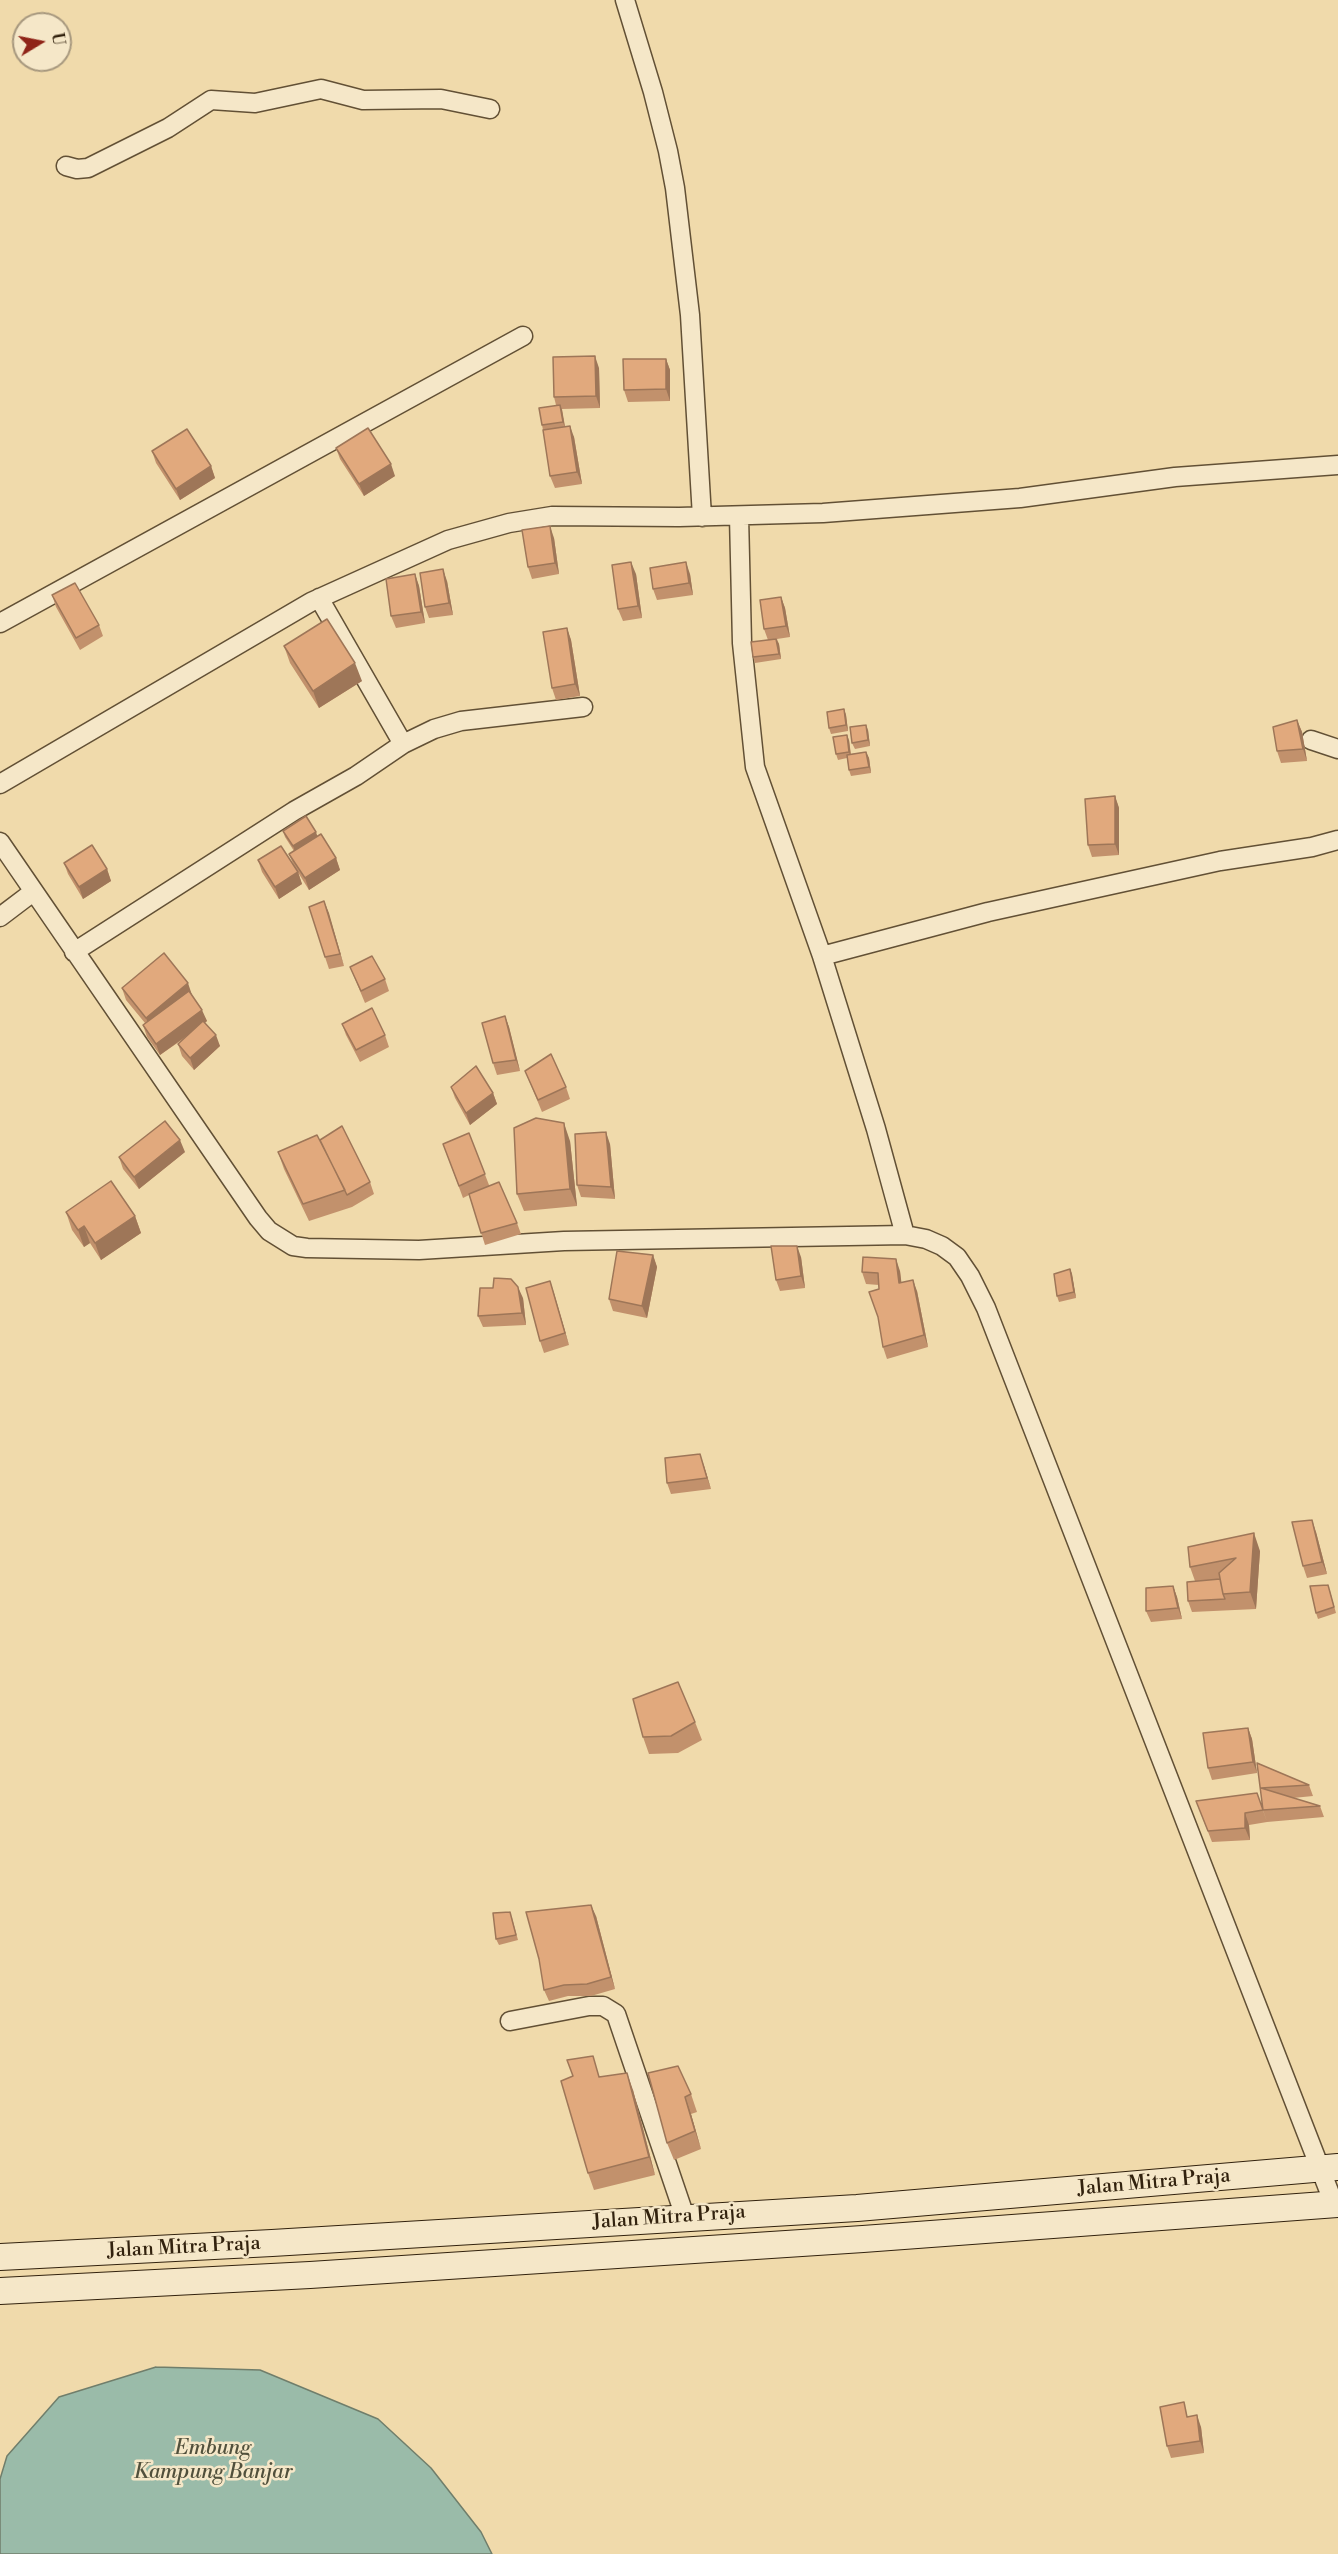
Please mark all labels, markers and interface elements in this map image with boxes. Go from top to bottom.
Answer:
north arrow [12,12,72,72]
text: U [47,31,69,47]
street label: Jalan Mitra Praja [1076,2164,1232,2202]
street label: Jalan Mitra Praja [592,2201,746,2235]
street label: Jalan Mitra Praja [107,2232,261,2264]
water label: Embung Kampung Banjar [133,2436,293,2486]

